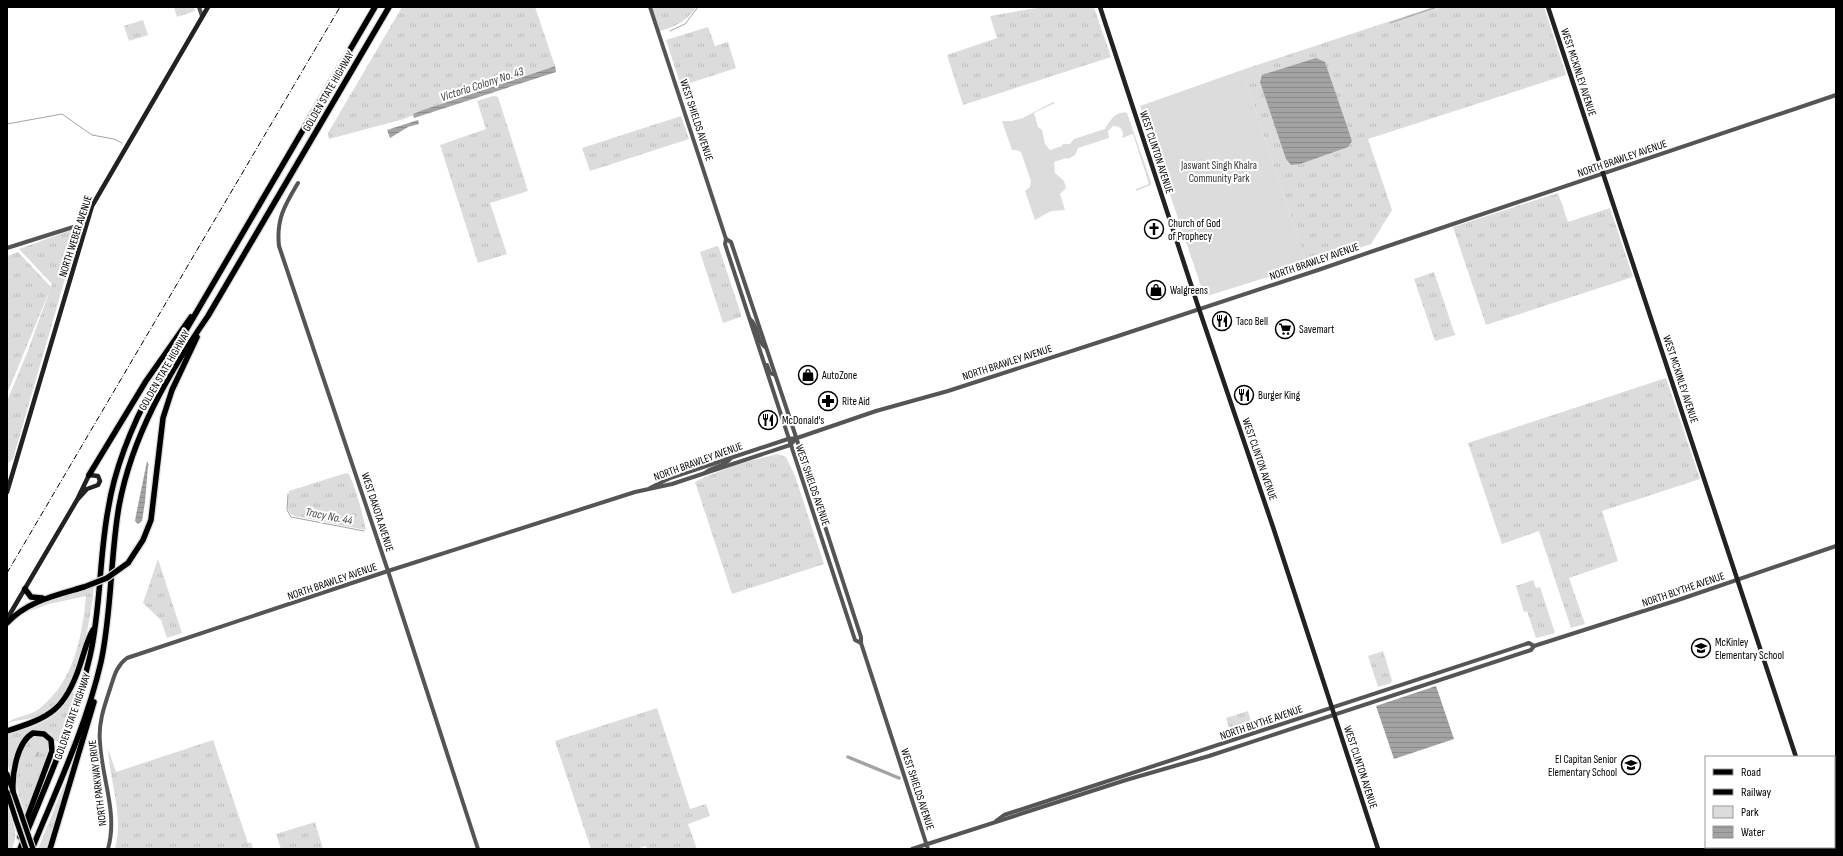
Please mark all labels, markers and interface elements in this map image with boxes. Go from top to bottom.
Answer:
street label: WEST MCKINLEY AVENUE [1558,27,1599,118]
street label: GOLDEN STATE HIGHWAY [300,48,357,134]
water label: Victoria Colony No. 43 [439,64,526,105]
street label: WEST SHIELDS AVENUE [677,78,716,163]
street label: WEST CLINTON AVENUE [1137,109,1176,195]
street label: NORTH BRAWLEY AVENUE [1576,137,1669,180]
park label: Jaswant Singh Khalra Community Park [1180,159,1257,185]
street label: NORTH WEBER AVENUE [56,194,95,279]
place label: Church of God of Prophecy [1168,217,1221,243]
church icon: Church of God of Prophecy [1143,218,1165,240]
street label: NORTH BRAWLEY AVENUE [1268,240,1361,283]
shop icon: Walgreens [1145,279,1167,301]
place label: Walgreens [1170,284,1208,297]
restaurant icon: Taco Bell [1211,310,1233,332]
place label: Taco Bell [1236,315,1268,328]
supermarket icon: Savemart [1274,318,1296,340]
place label: Savemart [1299,323,1335,336]
street label: GOLDEN STATE HIGHWAY [136,327,193,413]
street label: WEST MCKINLEY AVENUE [1660,334,1701,425]
street label: NORTH BRAWLEY AVENUE [961,342,1054,383]
shop icon: AutoZone [797,364,819,386]
place label: AutoZone [821,369,857,382]
restaurant icon: Burger King [1233,384,1255,406]
place label: Burger King [1258,389,1301,402]
pharmacy icon: Rite Aid [817,390,839,412]
place label: Rite Aid [842,395,870,408]
restaurant icon: McDonald's [757,409,779,431]
place label: McDonald's [782,414,824,427]
street label: WEST CLINTON AVENUE [1239,416,1280,502]
street label: NORTH BRAWLEY AVENUE [652,439,744,484]
street label: WEST SHIELDS AVENUE [793,443,832,527]
street label: WEST DAKOTA AVENUE [359,471,396,553]
water label: Tracy No. 44 [304,505,354,528]
street label: NORTH BRAWLEY AVENUE [286,560,379,603]
street label: NORTH BLYTHE AVENUE [1640,569,1726,610]
place label: McKinley Elementary School [1715,636,1784,662]
school or university icon: McKinley Elementary School [1690,637,1712,659]
street label: GOLDEN STATE HIGHWAY [52,671,93,761]
street label: NORTH BLYTHE AVENUE [1218,702,1304,743]
street label: WEST CLINTON AVENUE [1341,724,1380,810]
street label: NORTH PARKWAY DRIVE [86,739,109,827]
street label: WEST SHIELDS AVENUE [898,747,937,832]
place label: El Capitan Senior Elementary School [1548,753,1617,779]
school or university icon: El Capitan Senior Elementary School [1620,754,1642,776]
legend [1705,756,1835,848]
text: Road [1741,765,1761,780]
text: Railway [1741,785,1772,800]
text: Park [1741,805,1759,820]
text: Water [1741,825,1765,840]

